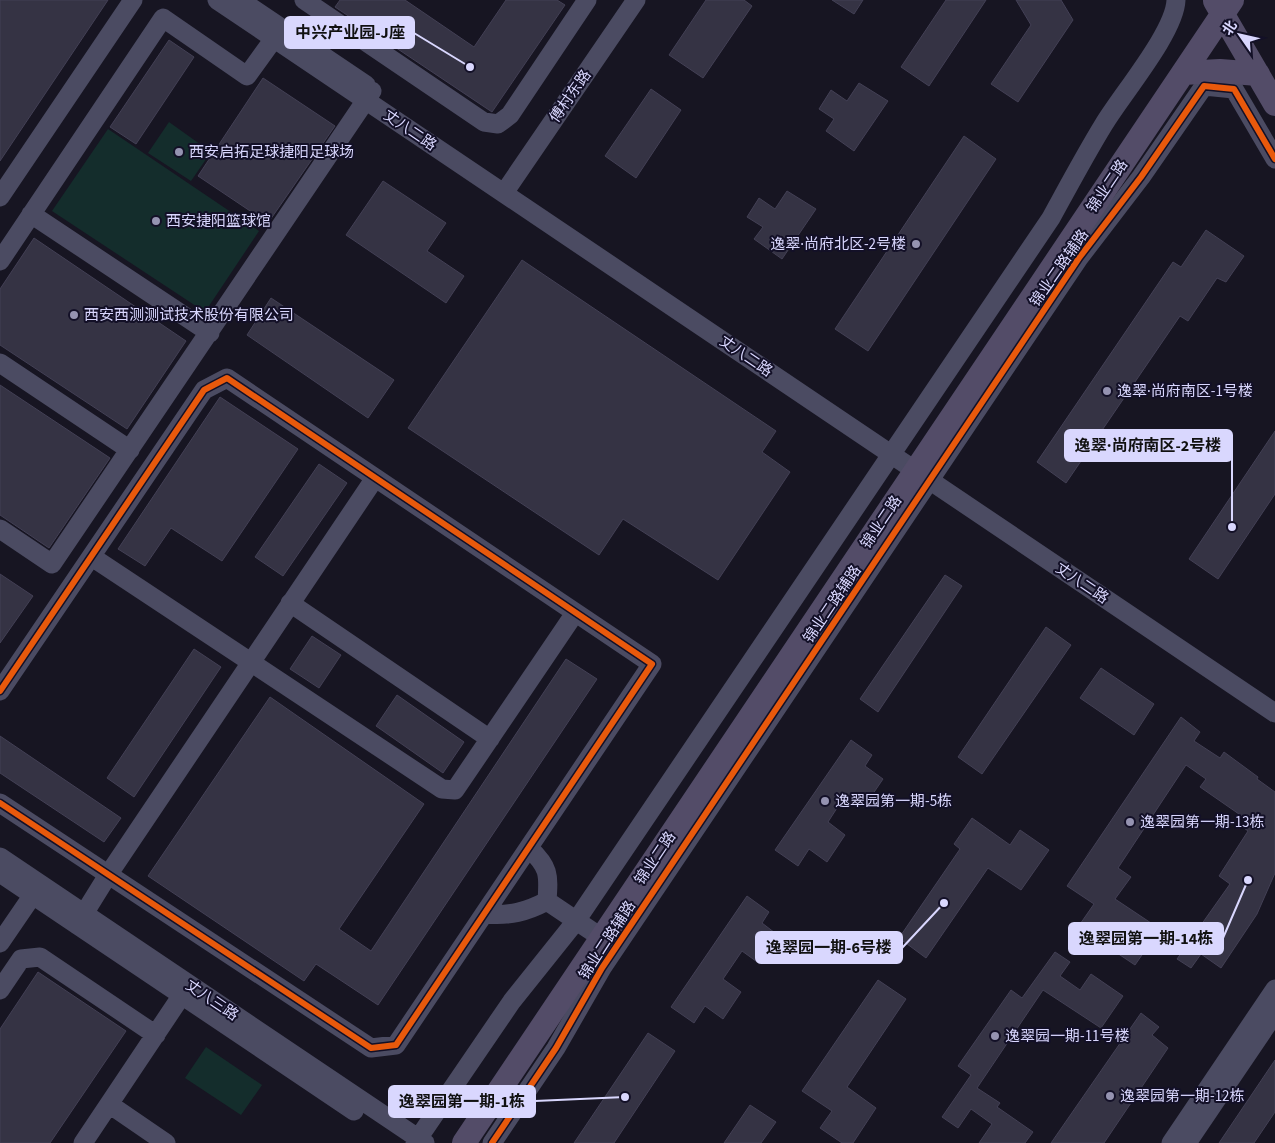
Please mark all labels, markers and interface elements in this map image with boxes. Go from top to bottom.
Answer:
north arrow [1215,10,1265,60]
callout: 中兴产业园-J座 [285,17,414,48]
text: 北 [1218,17,1242,40]
text: 中兴产业园-J座 [295,22,405,44]
street label: 傅村东路 [545,66,596,127]
street label: 丈八二路 [379,105,440,156]
place label: 西安启拓足球捷阳足球场 [189,142,354,163]
marker: 西安启拓足球捷阳足球场 [173,146,185,158]
street label: 锦业二路 [1082,156,1133,217]
place label: 西安捷阳篮球馆 [166,211,271,232]
marker: 西安捷阳篮球馆 [150,215,162,227]
street label: 锦业二路辅路 [1025,225,1094,311]
place label: 逸翠·尚府北区-2号楼 [770,234,906,255]
marker: 逸翠·尚府北区-2号楼 [910,238,922,250]
place label: 西安西测测试技术股份有限公司 [84,305,294,326]
marker: 西安西测测试技术股份有限公司 [68,309,80,321]
street label: 丈八二路 [715,331,776,382]
place label: 逸翠·尚府南区-1号楼 [1117,381,1253,402]
marker: 逸翠·尚府南区-1号楼 [1101,385,1113,397]
callout: 逸翠·尚府南区-2号楼 [1065,430,1232,461]
text: 逸翠·尚府南区-2号楼 [1075,435,1221,457]
street label: 锦业二路 [856,492,907,553]
street label: 丈八二路 [1051,558,1112,609]
street label: 锦业二路辅路 [799,561,866,647]
place label: 逸翠园第一期-5栋 [835,791,952,812]
marker: 逸翠园第一期-5栋 [819,795,831,807]
place label: 逸翠园第一期-13栋 [1140,812,1265,833]
marker: 逸翠园第一期-13栋 [1124,816,1136,828]
street label: 锦业二路 [630,828,681,889]
street label: 锦业二路辅路 [574,897,641,984]
callout: 逸翠园第一期-14栋 [1069,923,1223,954]
text: 逸翠园第一期-14栋 [1079,928,1213,950]
callout: 逸翠园一期-6号楼 [756,932,902,963]
text: 逸翠园一期-6号楼 [766,937,892,959]
street label: 丈八三路 [181,975,242,1026]
place label: 逸翠园一期-11号楼 [1005,1026,1130,1047]
marker: 逸翠园一期-11号楼 [989,1030,1001,1042]
callout: 逸翠园第一期-1栋 [389,1086,535,1117]
place label: 逸翠园第一期-12栋 [1120,1086,1245,1107]
marker: 逸翠园第一期-12栋 [1104,1090,1116,1102]
text: 逸翠园第一期-1栋 [399,1091,525,1113]

